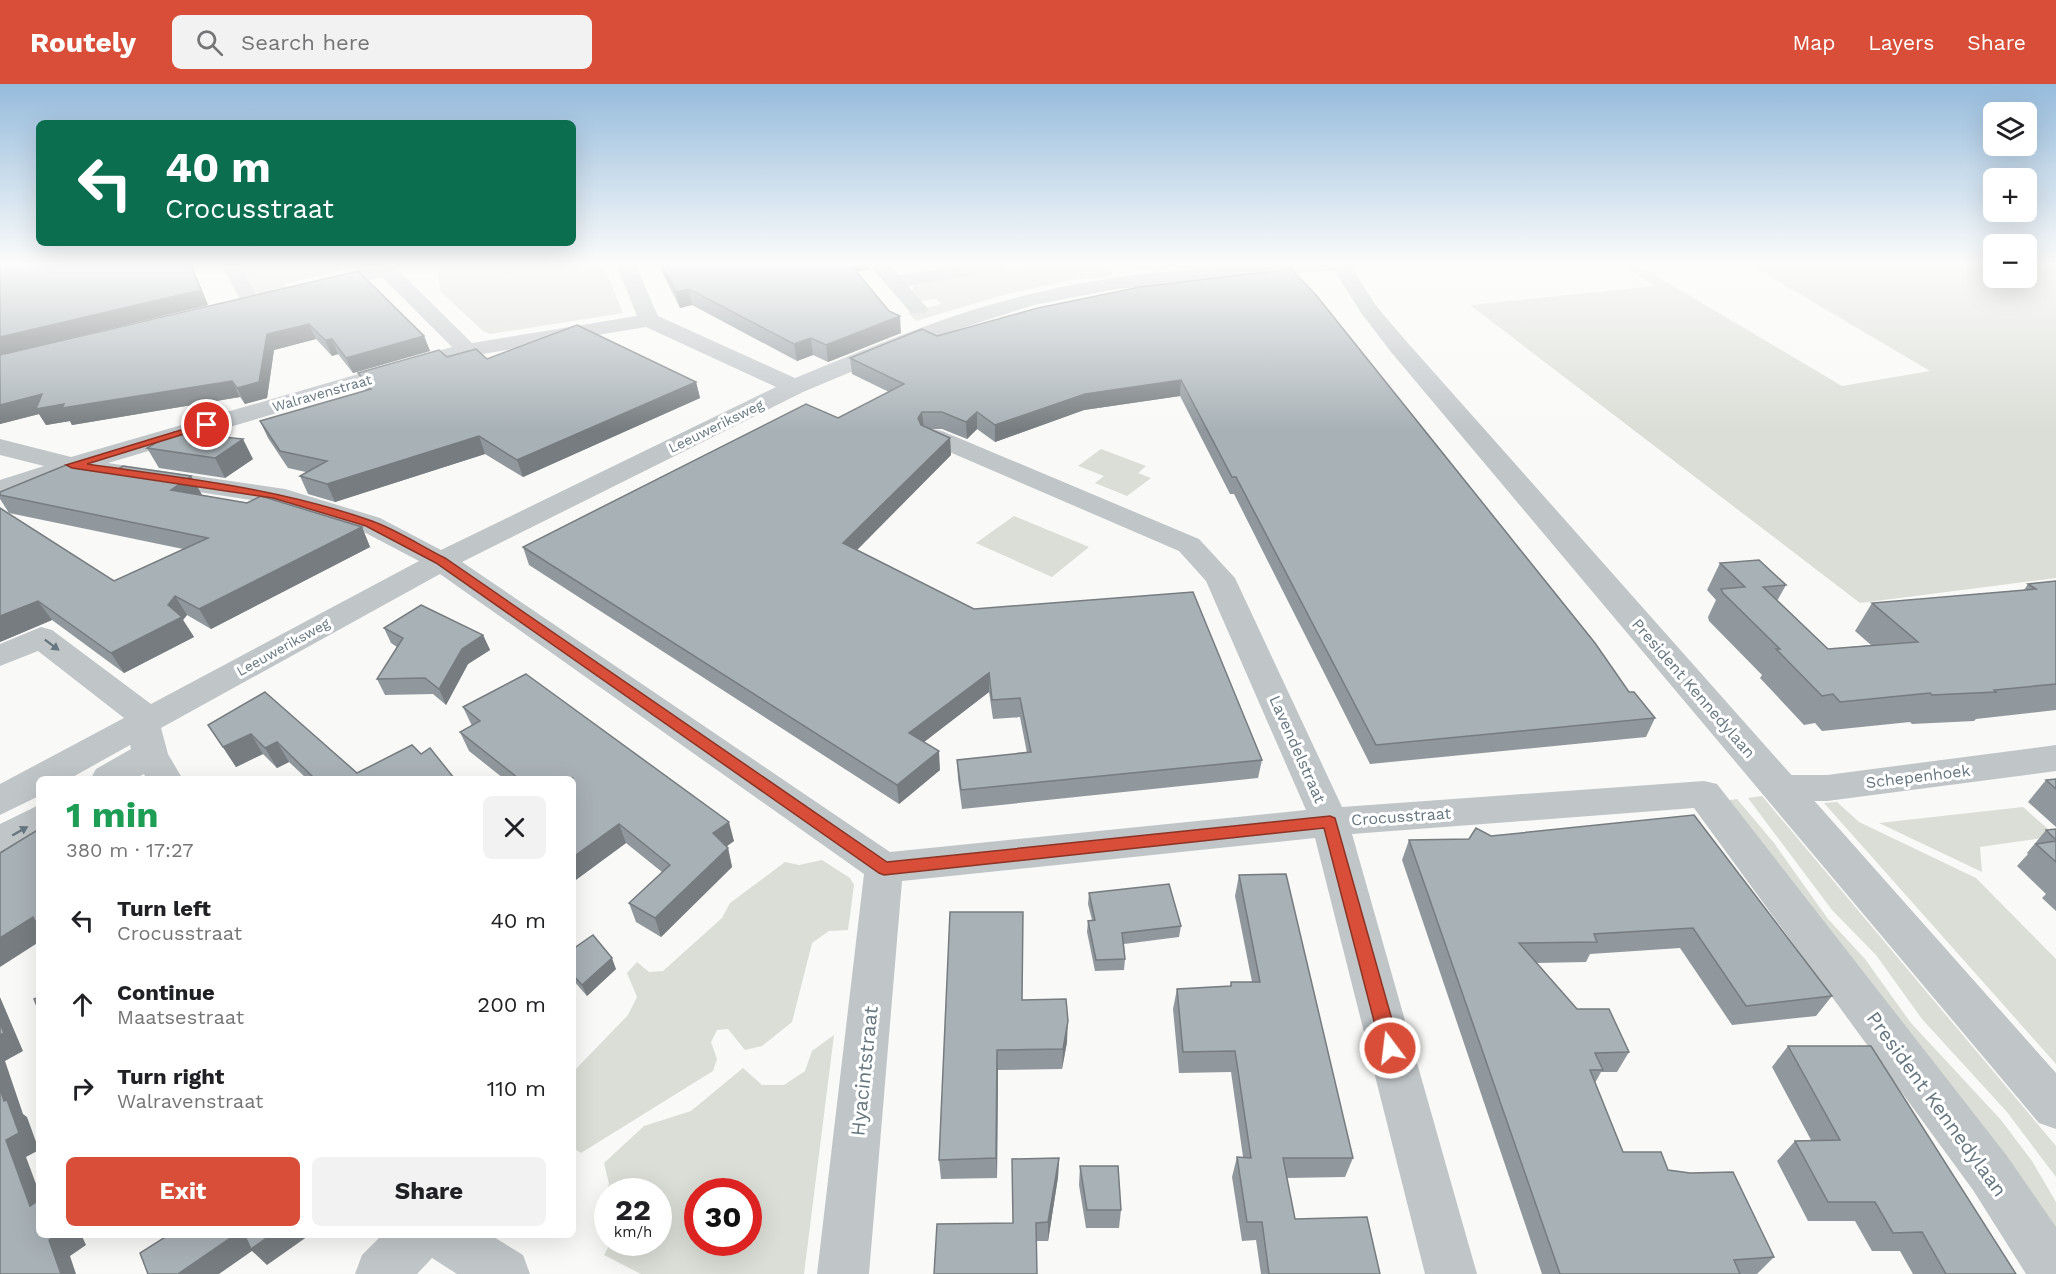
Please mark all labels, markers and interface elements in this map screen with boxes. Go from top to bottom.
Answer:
search box [172,15,592,69]
text: Routely [30,26,136,59]
icon: search [193,26,226,59]
text: Search here [241,30,370,55]
text: Map [1792,30,1835,55]
text: Layers [1868,30,1934,55]
text: Share [1967,30,2026,55]
map controls [1983,102,2037,288]
button: layers [1983,102,2037,156]
text: 40 m [165,143,271,192]
icon: left [66,144,144,222]
button: + [1983,168,2037,222]
text: Crocusstraat [165,193,334,225]
button: − [1983,234,2037,288]
street label: Walravenstraat [271,371,374,415]
street label: Leeuweriksweg [666,396,767,456]
pin [181,399,232,450]
icon: arrive [190,408,223,441]
street label: Leeuweriksweg [234,615,333,679]
street label: President Kennedylaan [1628,615,1759,762]
one-way arrow [44,639,59,651]
street label: Lavendelstraat [1265,692,1330,806]
street label: Schepenhoek [1865,761,1971,792]
text: 1 min [66,794,158,836]
button: close [483,796,546,859]
street label: Crocusstraat [1350,804,1452,829]
one-way arrow [11,826,28,836]
text: 380 m · 17:27 [66,838,193,862]
text: Turn left [117,896,211,921]
icon: left [66,904,99,937]
text: 40 m [490,908,546,933]
text: Crocusstraat [117,921,242,945]
text: Continue [117,980,215,1005]
icon: ahead [66,988,99,1021]
text: 200 m [477,992,546,1017]
street label: Hyacintstraat [845,1004,883,1137]
text: Maatsestraat [117,1005,244,1029]
street label: President Kennedylaan [1862,1007,2012,1201]
position arrow [1358,1016,1422,1080]
text: Turn right [117,1064,224,1089]
icon: right [66,1072,99,1105]
text: 110 m [487,1076,546,1101]
text: Walravenstraat [117,1089,263,1113]
button: Exit [66,1157,300,1226]
button: Share [312,1157,546,1226]
speed limit sign: 30 [684,1178,762,1256]
text: 22 [615,1192,651,1227]
text: km/h [614,1223,652,1241]

